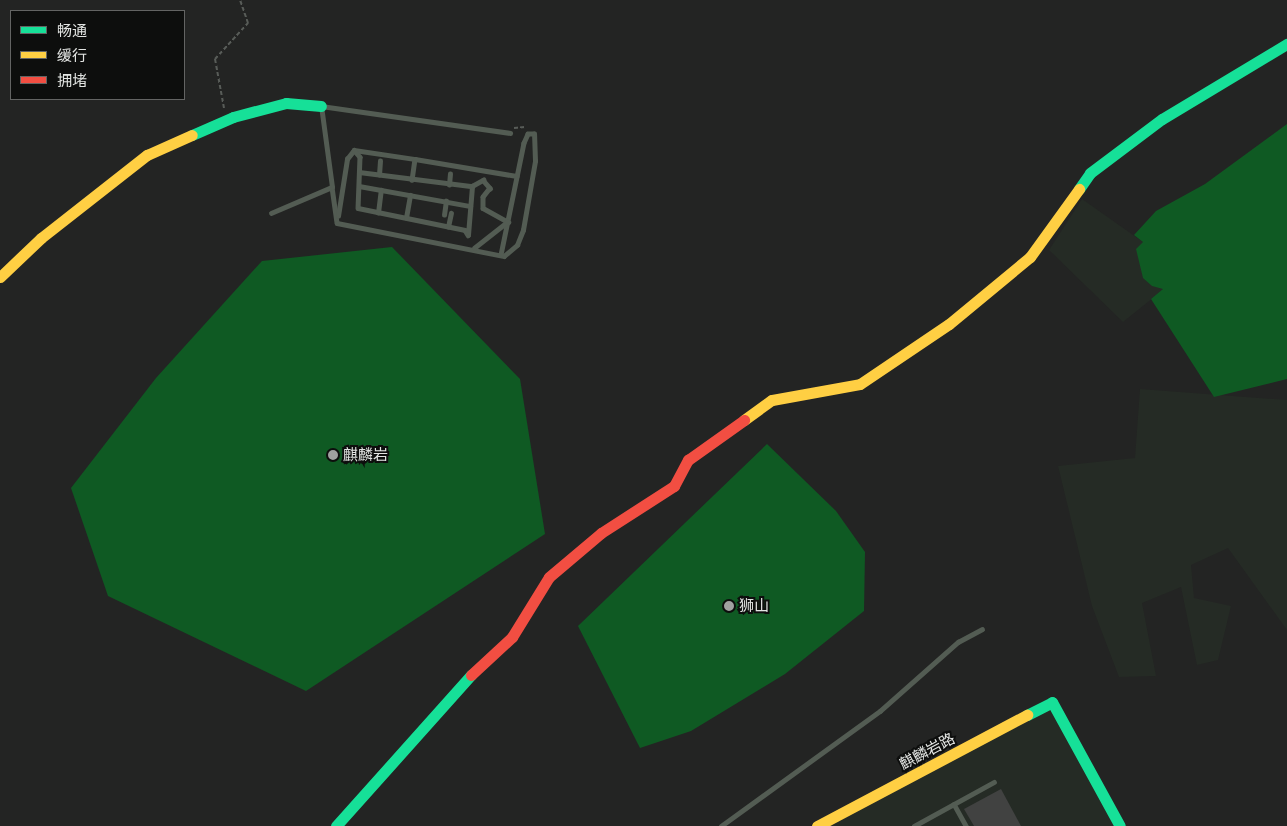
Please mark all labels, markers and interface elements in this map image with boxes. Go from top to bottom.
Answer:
legend [10,10,185,100]
text: 畅通 [57,21,87,40]
text: 缓行 [57,46,87,65]
text: 拥堵 [57,71,87,90]
place label: 麒麟岩 [343,446,388,464]
marker: 麒麟岩 [327,449,339,461]
place label: 狮山 [739,597,769,615]
marker: 狮山 [723,600,735,612]
street label: 麒麟岩路 [896,729,958,773]

